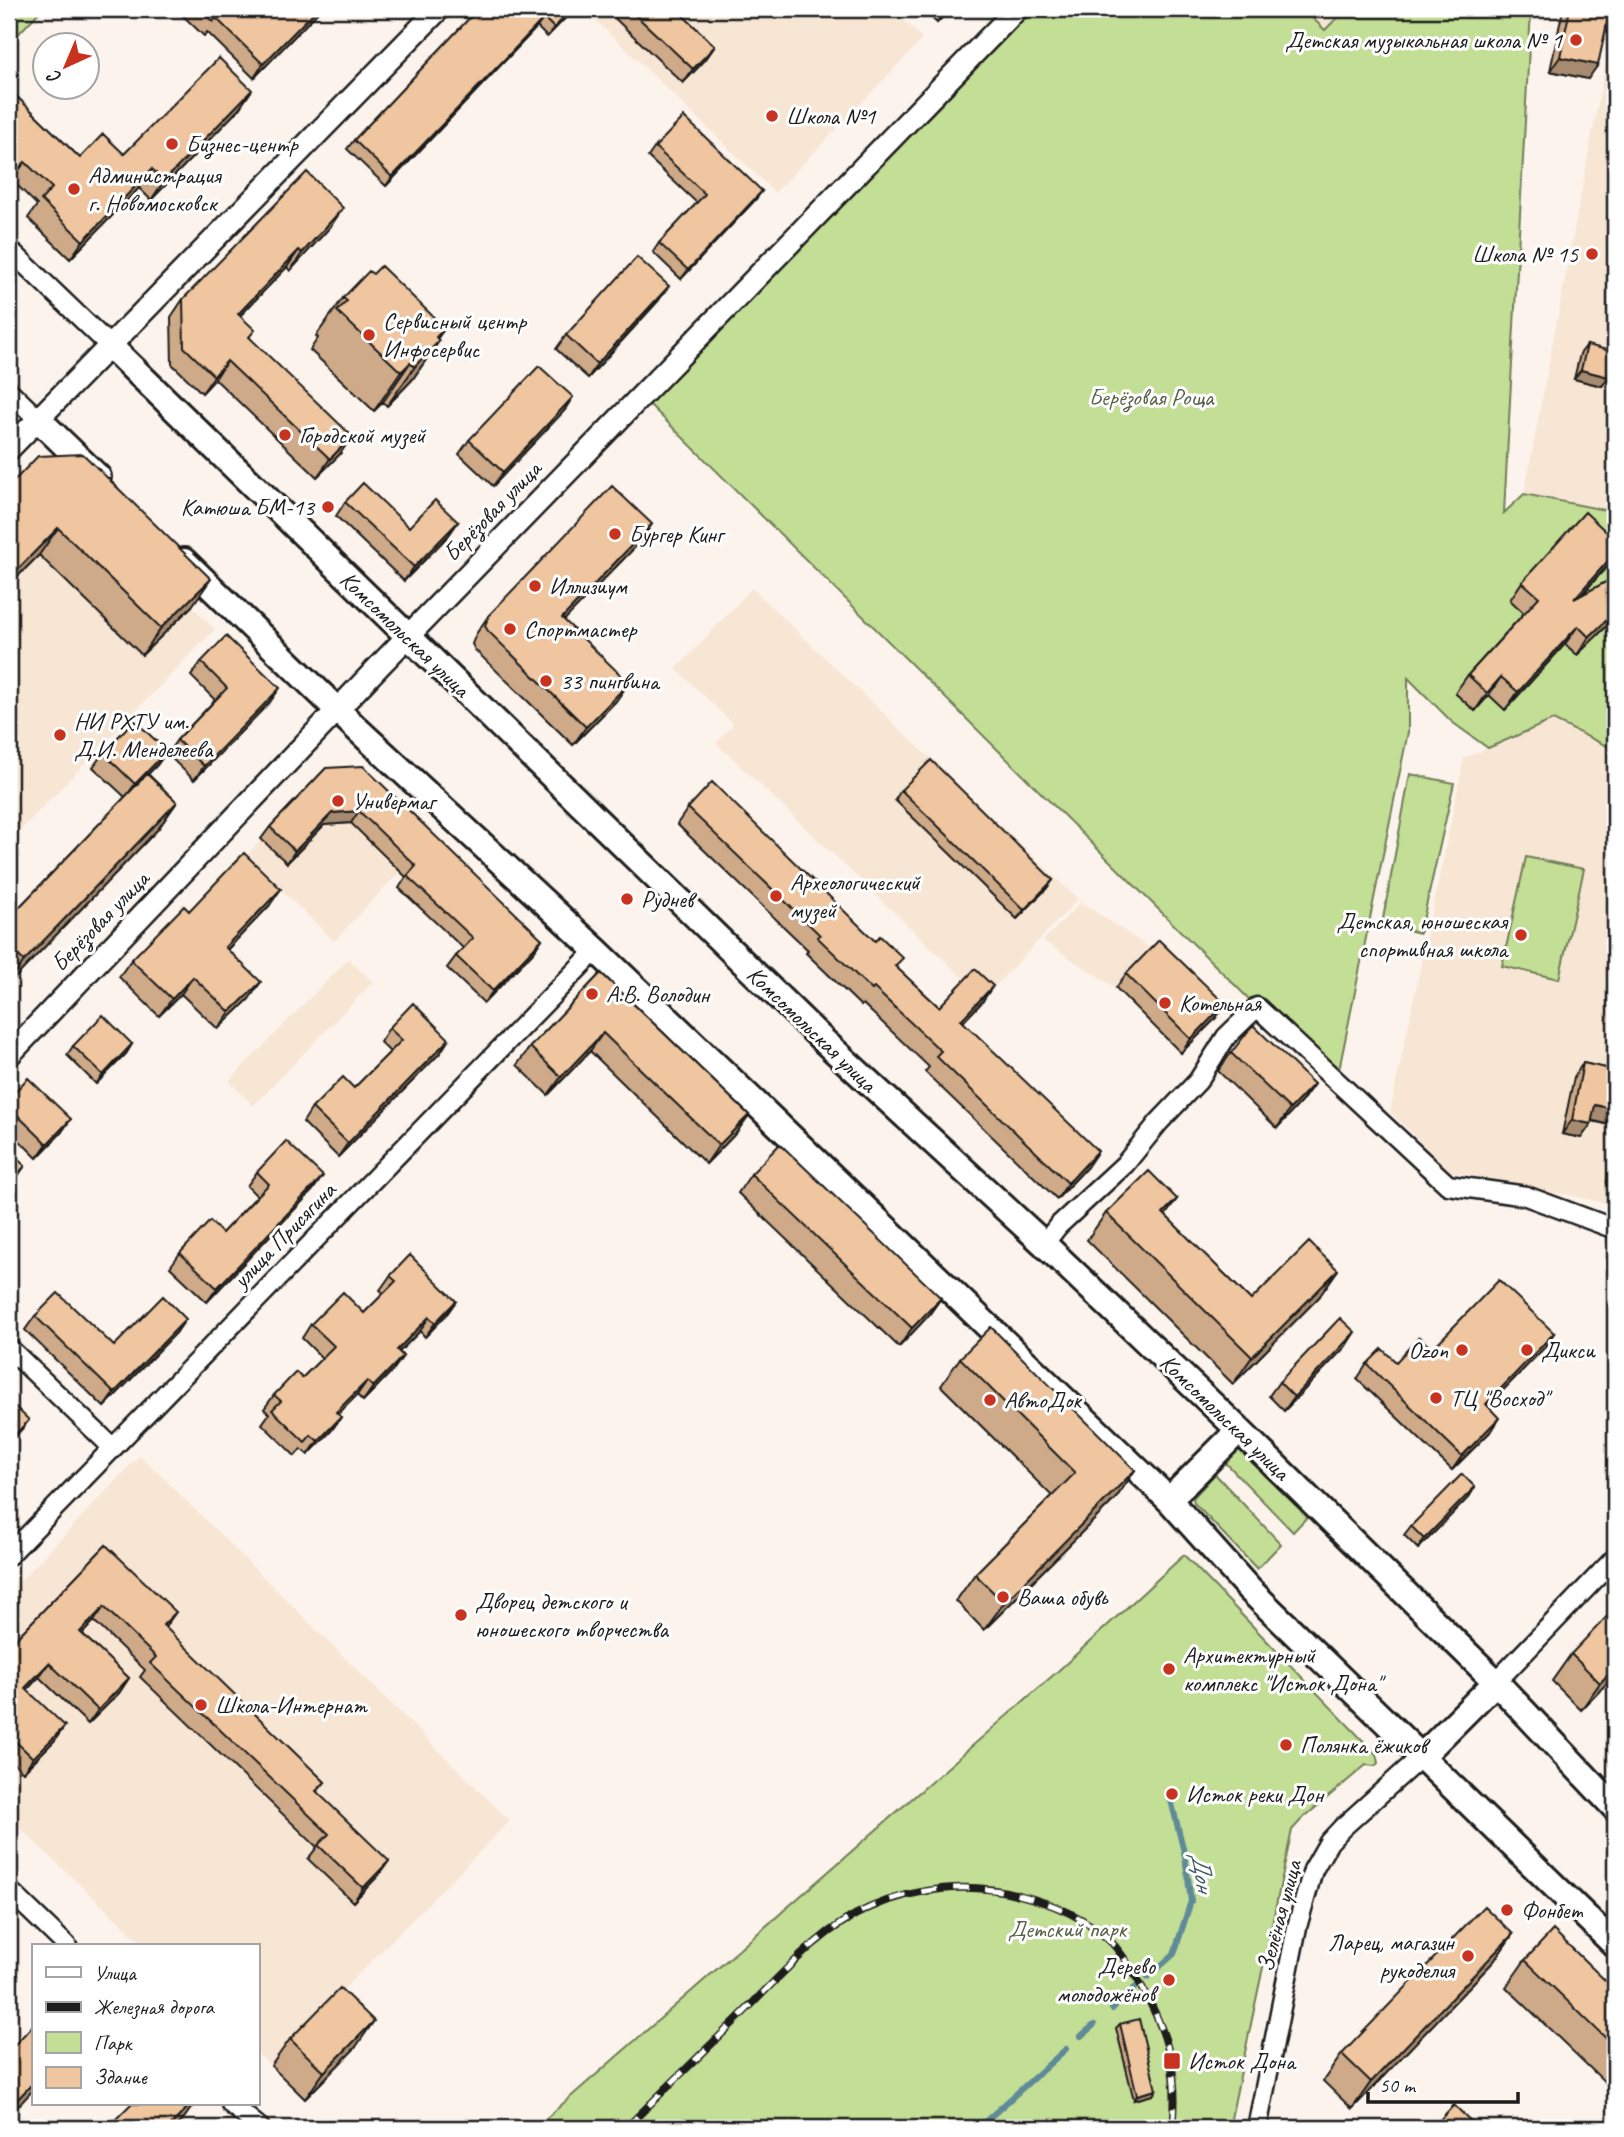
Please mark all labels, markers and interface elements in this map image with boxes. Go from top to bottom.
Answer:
place label: Детская музыкальная школа № 1 [1285,25,1563,55]
north arrow [32,32,102,102]
marker: Детская музыкальная школа № 1 [1568,32,1584,48]
text: С [41,64,67,89]
place label: Школа №1 [786,101,877,131]
marker: Школа №1 [764,108,780,124]
place label: Бизнес-центр [186,129,299,160]
marker: Бизнес-центр [164,136,180,152]
place label: Администрация г. Новомосковск [88,160,222,218]
marker: Администрация г. Новомосковск [66,181,82,197]
place label: Школа № 15 [1472,239,1579,269]
marker: Школа № 15 [1584,246,1600,262]
place label: Сервисный центр Инфосервис [383,306,527,364]
marker: Сервисный центр Инфосервис [361,327,377,343]
park label: Берёзовая Роща [1089,382,1215,413]
place label: Городской музей [299,420,427,450]
marker: Городской музей [277,427,293,443]
street label: Берёзовая улица [437,453,550,568]
place label: Катюша БМ-13 [181,492,316,522]
marker: Катюша БМ-13 [320,499,336,515]
place label: Бургер Кинг [629,519,726,549]
marker: Бургер Кинг [607,526,623,542]
street label: Комсомольская улица [334,564,477,704]
place label: Иллизиум [549,571,628,601]
marker: Иллизиум [527,578,543,594]
place label: Спортмастер [524,614,638,644]
marker: Спортмастер [502,621,518,637]
place label: 33 пингвина [560,666,661,696]
marker: 33 пингвина [538,673,554,689]
place label: НИ РХТУ им. Д.И. Менделеева [74,706,214,764]
marker: НИ РХТУ им. Д.И. Менделеева [52,727,68,743]
place label: Универмаг [352,786,438,816]
marker: Универмаг [330,793,346,809]
street label: Берёзовая улица [45,863,158,978]
place label: Археологический музей [790,867,922,925]
place label: Руднев [641,884,698,914]
marker: Археологический музей [768,888,784,904]
marker: Руднев [619,891,635,907]
place label: Детская, юношеская спортивная школа [1337,906,1509,964]
marker: Детская, юношеская спортивная школа [1513,927,1529,943]
street label: Комсомольская улица [741,959,884,1099]
place label: А.В. Володин [606,979,711,1009]
marker: А.В. Володин [584,986,600,1002]
place label: Котельная [1179,988,1262,1018]
marker: Котельная [1157,995,1173,1011]
street label: улица Присягина [225,1175,343,1296]
place label: Ozon [1409,1335,1448,1365]
place label: Дикси [1541,1335,1596,1365]
marker: Ozon [1454,1342,1470,1358]
marker: Дикси [1519,1342,1535,1358]
street label: Комсомольская улица [1154,1347,1297,1487]
place label: ТЦ "Восход" [1450,1383,1554,1413]
place label: АвтоДок [1004,1385,1083,1415]
marker: ТЦ "Восход" [1428,1390,1444,1406]
marker: АвтоДок [982,1392,998,1408]
place label: Ваша обувь [1017,1582,1109,1612]
place label: Дворец детского и юношеского творчества [475,1586,669,1644]
marker: Ваша обувь [995,1589,1011,1605]
marker: Дворец детского и юношеского творчества [453,1607,469,1623]
place label: Архитектурный комплекс "Исток Дона" [1183,1640,1387,1698]
marker: Архитектурный комплекс "Исток Дона" [1161,1661,1177,1677]
place label: Школа-Интернат [215,1690,368,1720]
marker: Школа-Интернат [193,1697,209,1713]
place label: Полянка ёжиков [1300,1730,1431,1760]
marker: Полянка ёжиков [1278,1737,1294,1753]
place label: Исток реки Дон [1186,1779,1325,1809]
marker: Исток реки Дон [1164,1786,1180,1802]
water label: Дон [1183,1849,1222,1898]
street label: Зелёная улица [1250,1856,1309,1975]
place label: Фонбет [1521,1895,1583,1925]
marker: Фонбет [1499,1902,1515,1918]
park label: Детский парк [1008,1914,1129,1944]
place label: Ларец, магазин рукоделия [1328,1927,1456,1985]
legend [32,1944,259,2106]
marker: Ларец, магазин рукоделия [1460,1948,1476,1964]
place label: Дерево молодожёнов [1057,1951,1159,2009]
text: Улица [94,1960,137,1986]
marker: Дерево молодожёнов [1161,1972,1177,1988]
text: Железная дорога [94,1994,215,2020]
text: Парк [94,2030,134,2056]
place label: Исток Дона [1188,2046,1297,2076]
marker: Исток Дона [1162,2051,1182,2071]
scale bar [1368,2060,1519,2104]
text: Здание [94,2064,148,2090]
text: 50 m [1379,2072,1417,2098]

